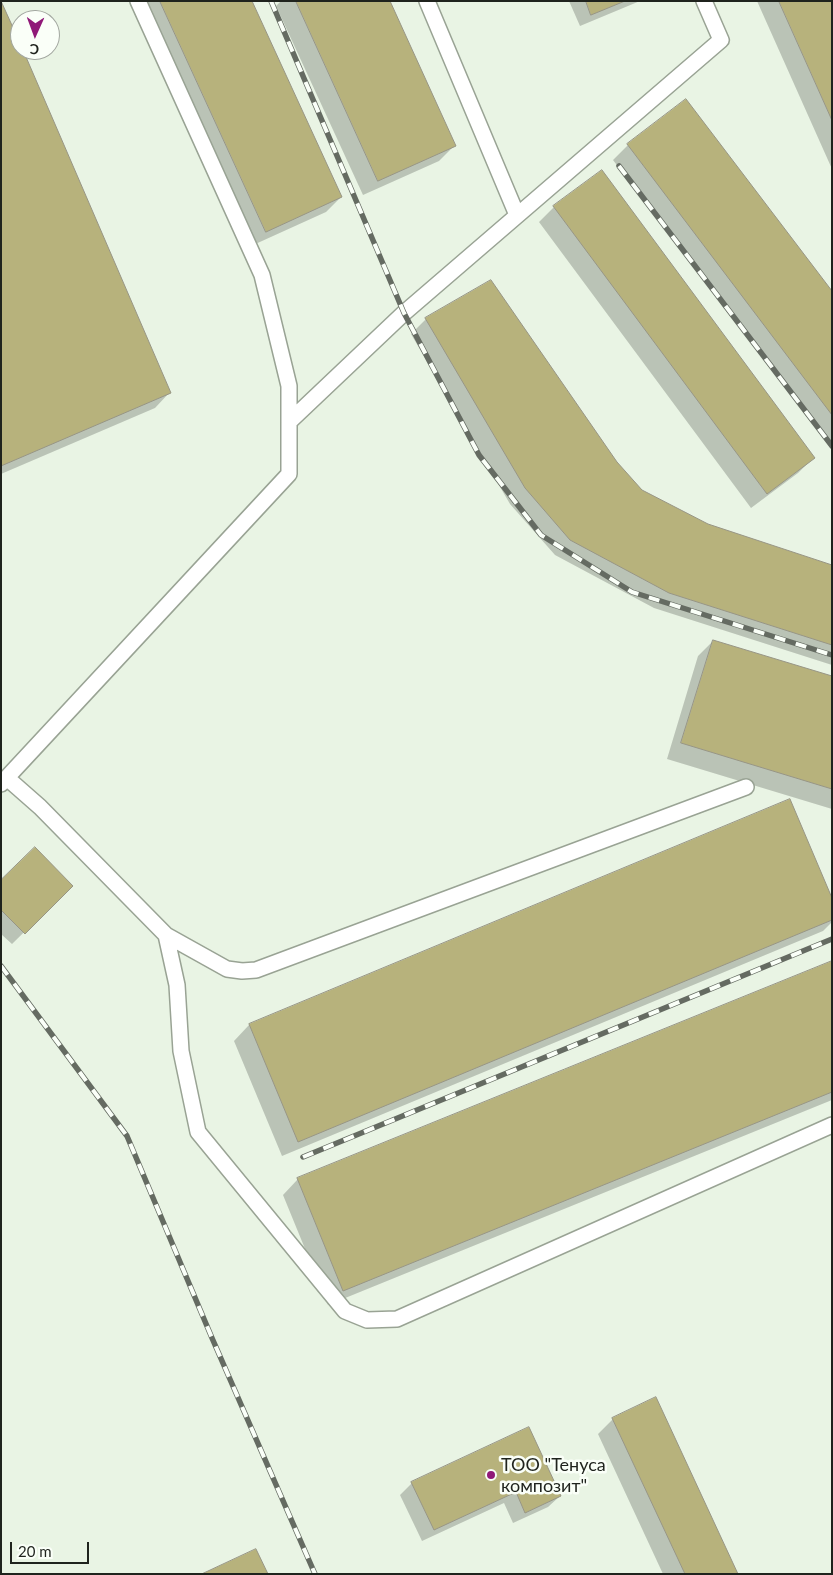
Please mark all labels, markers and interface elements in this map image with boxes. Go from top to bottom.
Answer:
north arrow [10,10,60,60]
text: С [30,41,39,58]
place label: ТОО "Тенуса композит" [501,1454,606,1496]
marker: ТОО "Тенуса композит" [485,1469,497,1481]
scale bar [12,1532,91,1564]
text: 20 m [18,1542,52,1560]

